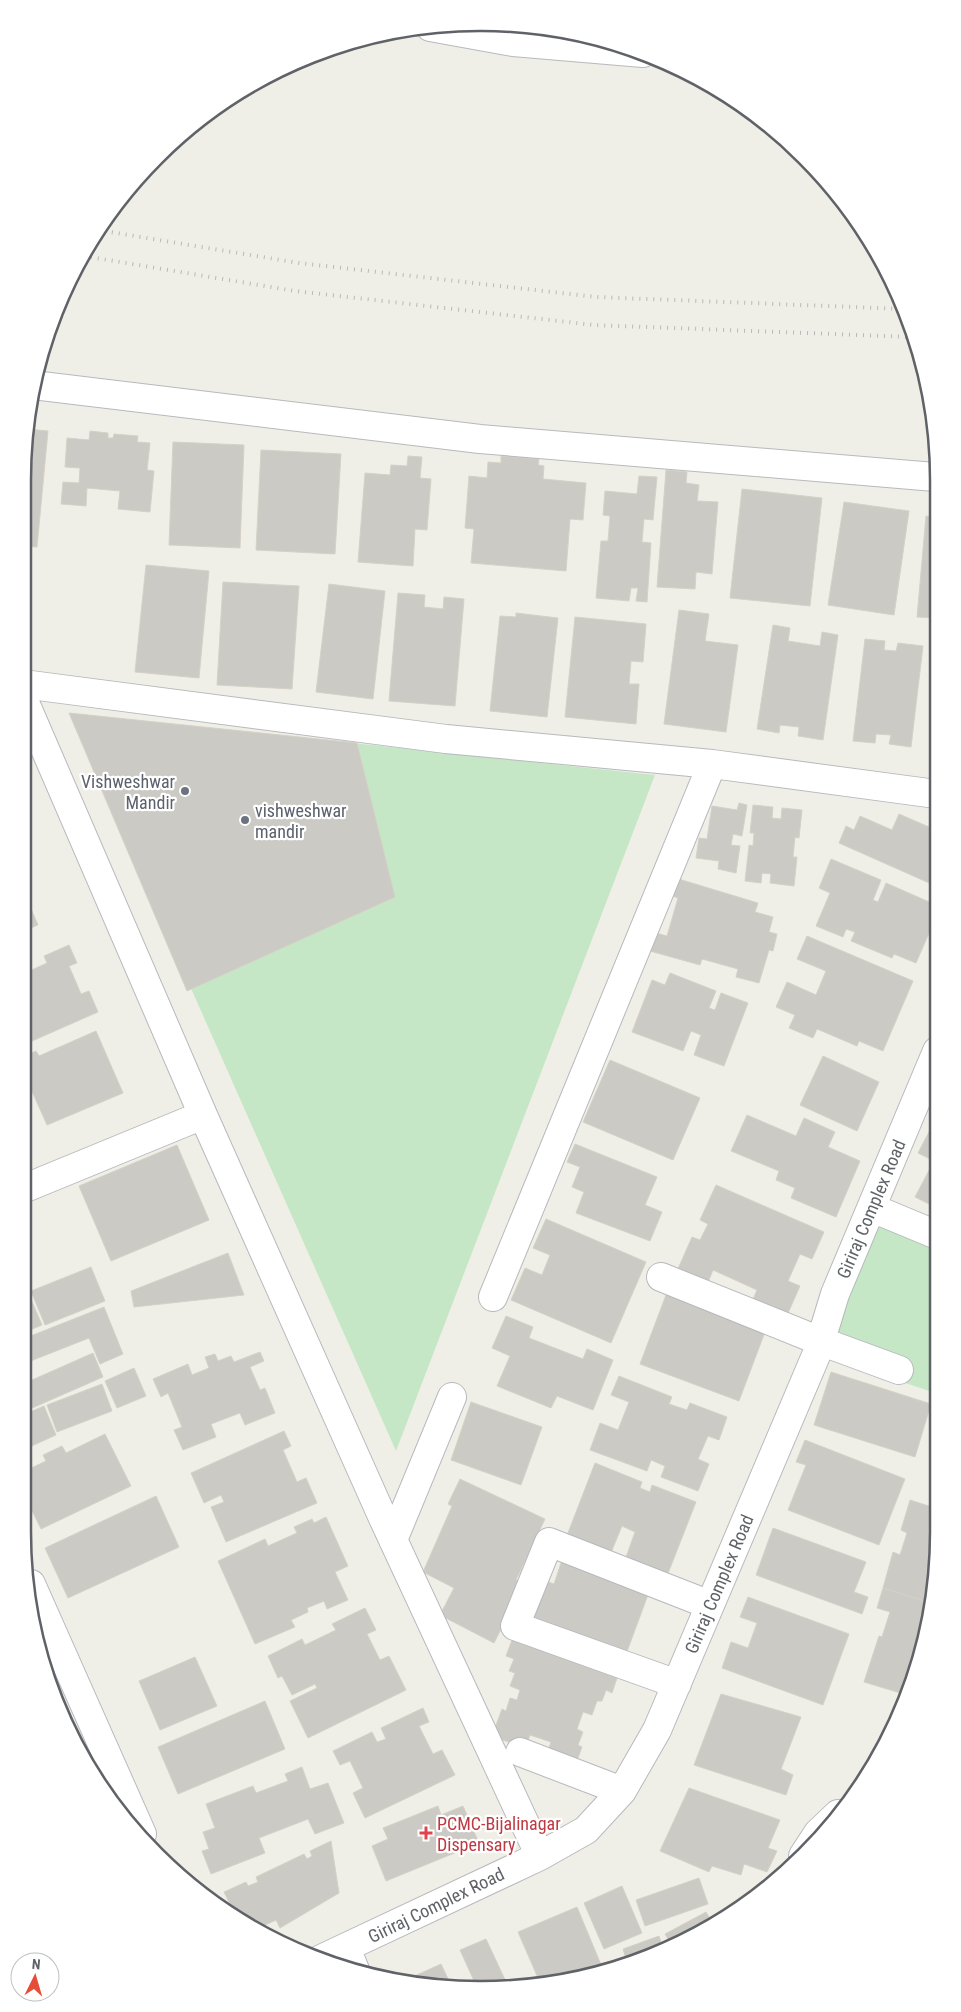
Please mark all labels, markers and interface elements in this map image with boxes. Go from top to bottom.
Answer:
place label: Vishweshwar Mandir [81,771,176,813]
marker: Vishweshwar Mandir [179,785,191,797]
place label: vishweshwar mandir [255,800,347,842]
marker: vishweshwar mandir [239,814,251,826]
street label: Giriraj Complex Road [832,1136,910,1282]
street label: Giriraj Complex Road [680,1511,758,1657]
place label: PCMC-Bijalinagar Dispensary [437,1813,561,1855]
marker: PCMC-Bijalinagar Dispensary [419,1826,433,1840]
street label: Giriraj Complex Road [365,1863,507,1947]
north arrow [10,1952,60,2002]
text: N [31,1956,41,1972]

